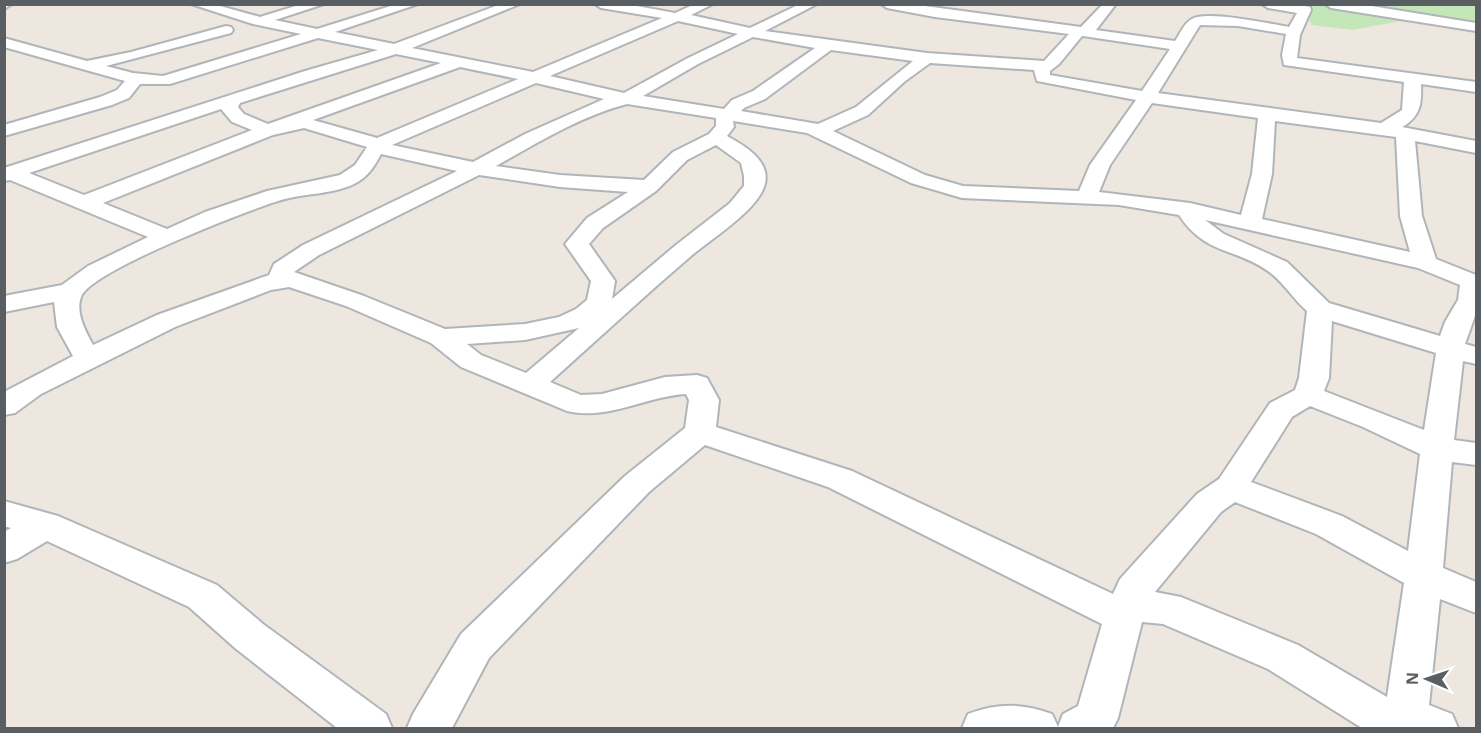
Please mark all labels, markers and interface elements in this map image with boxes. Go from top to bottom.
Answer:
north arrow [1397,649,1457,709]
text: N [1401,672,1423,685]

